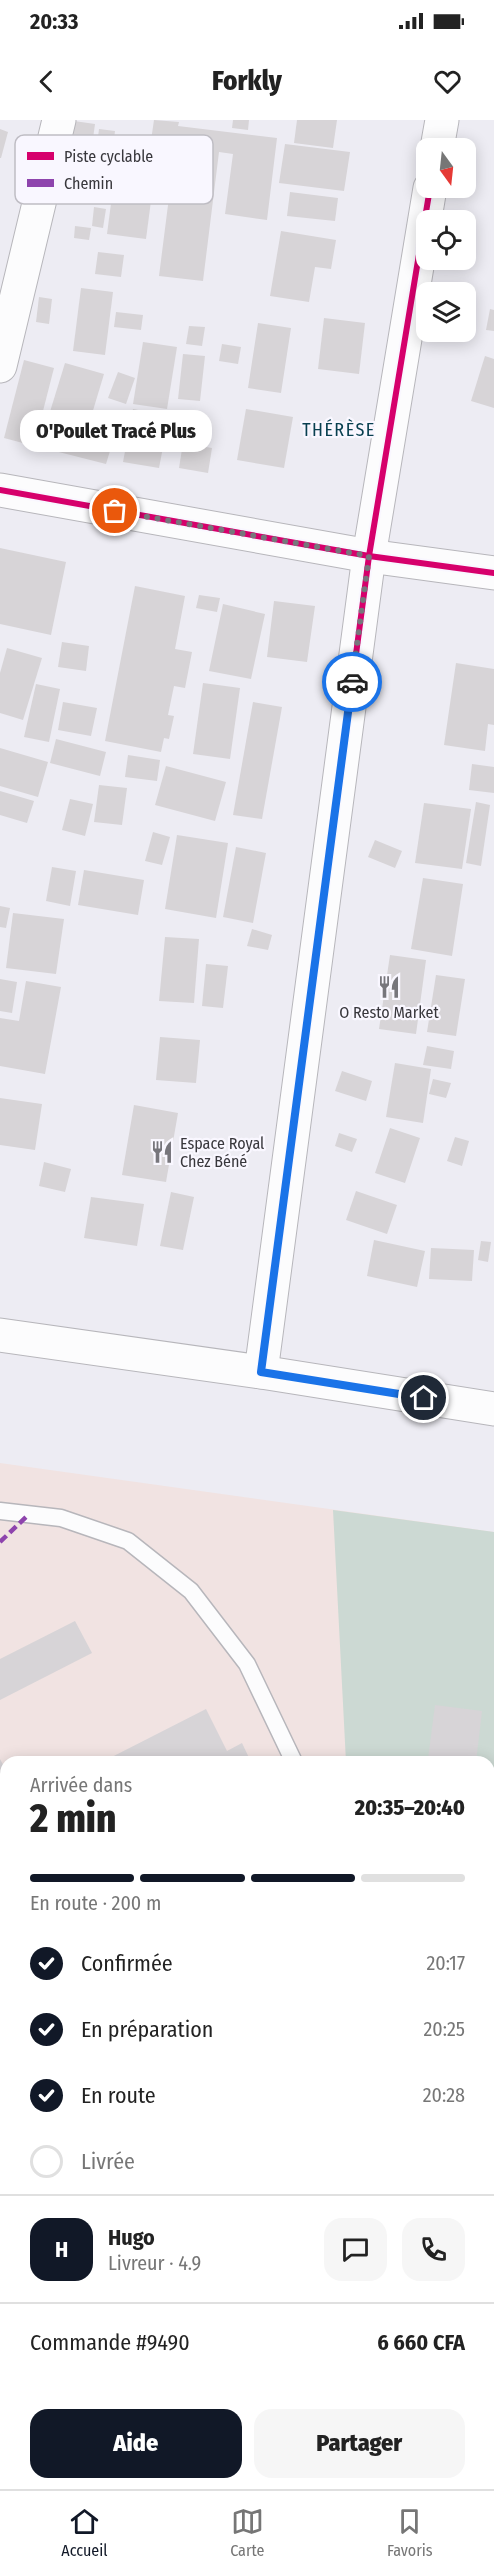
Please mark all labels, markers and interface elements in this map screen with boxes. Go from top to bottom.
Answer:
text: 20:33 [30,8,78,35]
icon: back [30,65,63,98]
text: Forkly [212,65,282,97]
icon: heart [431,65,464,98]
legend [15,135,213,204]
north arrow [416,138,476,198]
map controls [416,138,476,342]
text: Piste cyclable [64,147,153,166]
text: Chemin [64,174,113,193]
button: locate [416,210,476,270]
button: layers [416,282,476,342]
callout: O'Poulet Tracé Plus [19,409,211,451]
district label: THÉRÈSE [302,418,376,441]
text: O'Poulet Tracé Plus [36,419,196,443]
pin [89,485,140,536]
icon: bag [98,494,131,527]
courier [322,652,382,712]
icon: car [336,666,369,699]
restaurant icon: O Resto Market [376,974,402,1000]
place label: O Resto Market [339,1003,439,1022]
place label: Espace Royal Chez Béné [180,1134,264,1171]
restaurant icon: Espace Royal Chez Béné [149,1139,175,1165]
pin [398,1372,449,1423]
icon: home [407,1381,440,1414]
text: Arrivée dans [30,1773,132,1797]
text: 20:35–20:40 [355,1794,465,1821]
text: 2 min [30,1796,116,1842]
text: En route · 200 m [30,1891,161,1915]
icon: check [30,1947,63,1980]
text: Confirmée [81,1950,173,1977]
text: 20:17 [426,1951,465,1975]
icon: check [30,2013,63,2046]
text: En préparation [81,2016,213,2043]
text: 20:25 [424,2017,465,2041]
icon: check [30,2079,63,2112]
text: En route [81,2082,156,2109]
text: 20:28 [423,2083,465,2107]
text: Livrée [81,2148,135,2175]
button: chat [324,2218,387,2281]
button: phone [402,2218,465,2281]
text: Hugo [108,2224,155,2251]
text: H [55,2236,68,2263]
text: Livreur · 4.9 [108,2251,201,2275]
text: Commande #9490 [30,2329,190,2356]
text: 6 660 CFA [377,2329,465,2356]
button: Aide [30,2409,242,2478]
button: Partager [254,2409,465,2478]
tab: Accueil [61,2505,108,2560]
tab: Carte [230,2505,264,2560]
tab: Favoris [387,2505,433,2560]

